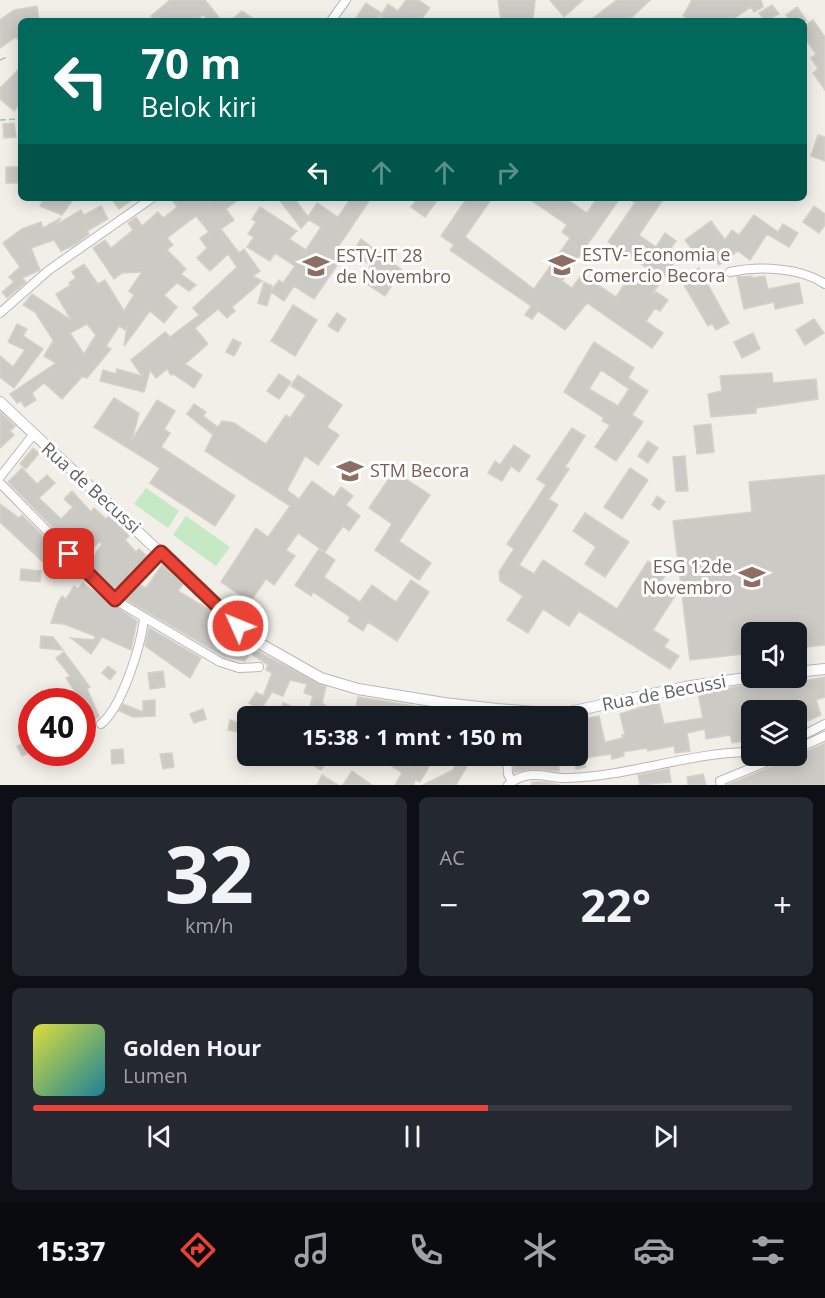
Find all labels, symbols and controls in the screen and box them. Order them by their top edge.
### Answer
text: 70 m [141,34,241,91]
icon: left [42,42,120,120]
text: Belok kiri [141,88,257,125]
icon: left [302,156,335,189]
icon: ahead [365,156,398,189]
icon: ahead [428,156,461,189]
icon: right [491,156,524,189]
place label: ESTV- Economia e Comercio Becora [582,242,730,287]
place label: ESTV-IT 28 de Novembro [336,243,451,288]
school or university icon: ESTV- Economia e Comercio Becora [547,250,577,280]
school or university icon: ESTV-IT 28 de Novembro [301,251,331,281]
street label: Rua de Becussi [37,436,146,538]
school or university icon: STM Becora [335,456,365,486]
place label: STM Becora [370,458,469,482]
pin [43,528,94,579]
icon: arrive [52,537,85,570]
place label: ESG 12de Novembro [643,554,732,599]
school or university icon: ESG 12de Novembro [737,562,767,592]
position arrow [206,594,270,658]
map controls [741,622,807,766]
button: sound [741,622,807,688]
street label: Rua de Becussi [600,668,728,716]
speed limit sign: 40 [18,688,96,766]
button: layers [741,700,807,766]
text: 15:38 · 1 mnt · 150 m [302,721,523,751]
text: 32 [165,820,254,926]
text: AC [440,844,465,871]
text: 22° [580,874,651,935]
text: − [440,882,458,927]
text: + [773,882,792,927]
text: km/h [185,912,234,939]
text: Golden Hour [123,1032,261,1062]
text: Lumen [123,1062,188,1089]
icon: previous [143,1120,176,1153]
icon: pause [396,1120,429,1153]
icon: next [649,1120,682,1153]
icon: directions [177,1229,219,1271]
icon: music [291,1229,333,1271]
icon: phone [405,1229,447,1271]
icon: climate [519,1229,561,1271]
icon: car [633,1229,675,1271]
icon: filters [747,1229,789,1271]
text: 15:37 [36,1232,105,1269]

